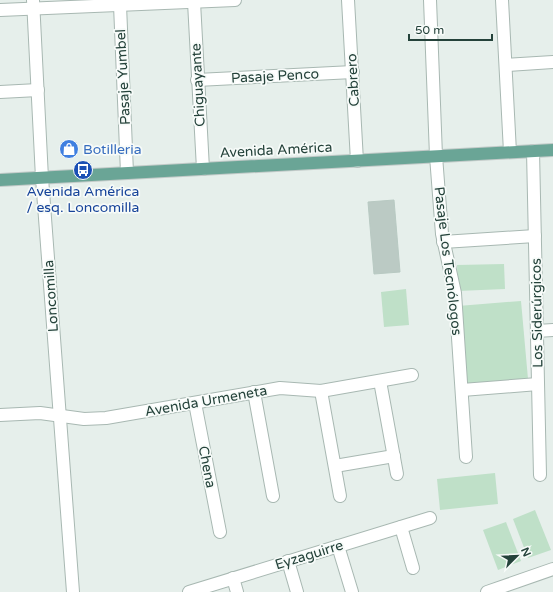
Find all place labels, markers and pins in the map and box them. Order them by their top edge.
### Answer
shop icon: Botilleria [58,138,80,160]
place label: Botilleria [83,141,142,158]
bus stop icon: Avenida América / esq. Loncomilla [72,159,94,181]
place label: Avenida América / esq. Loncomilla [27,183,139,216]

